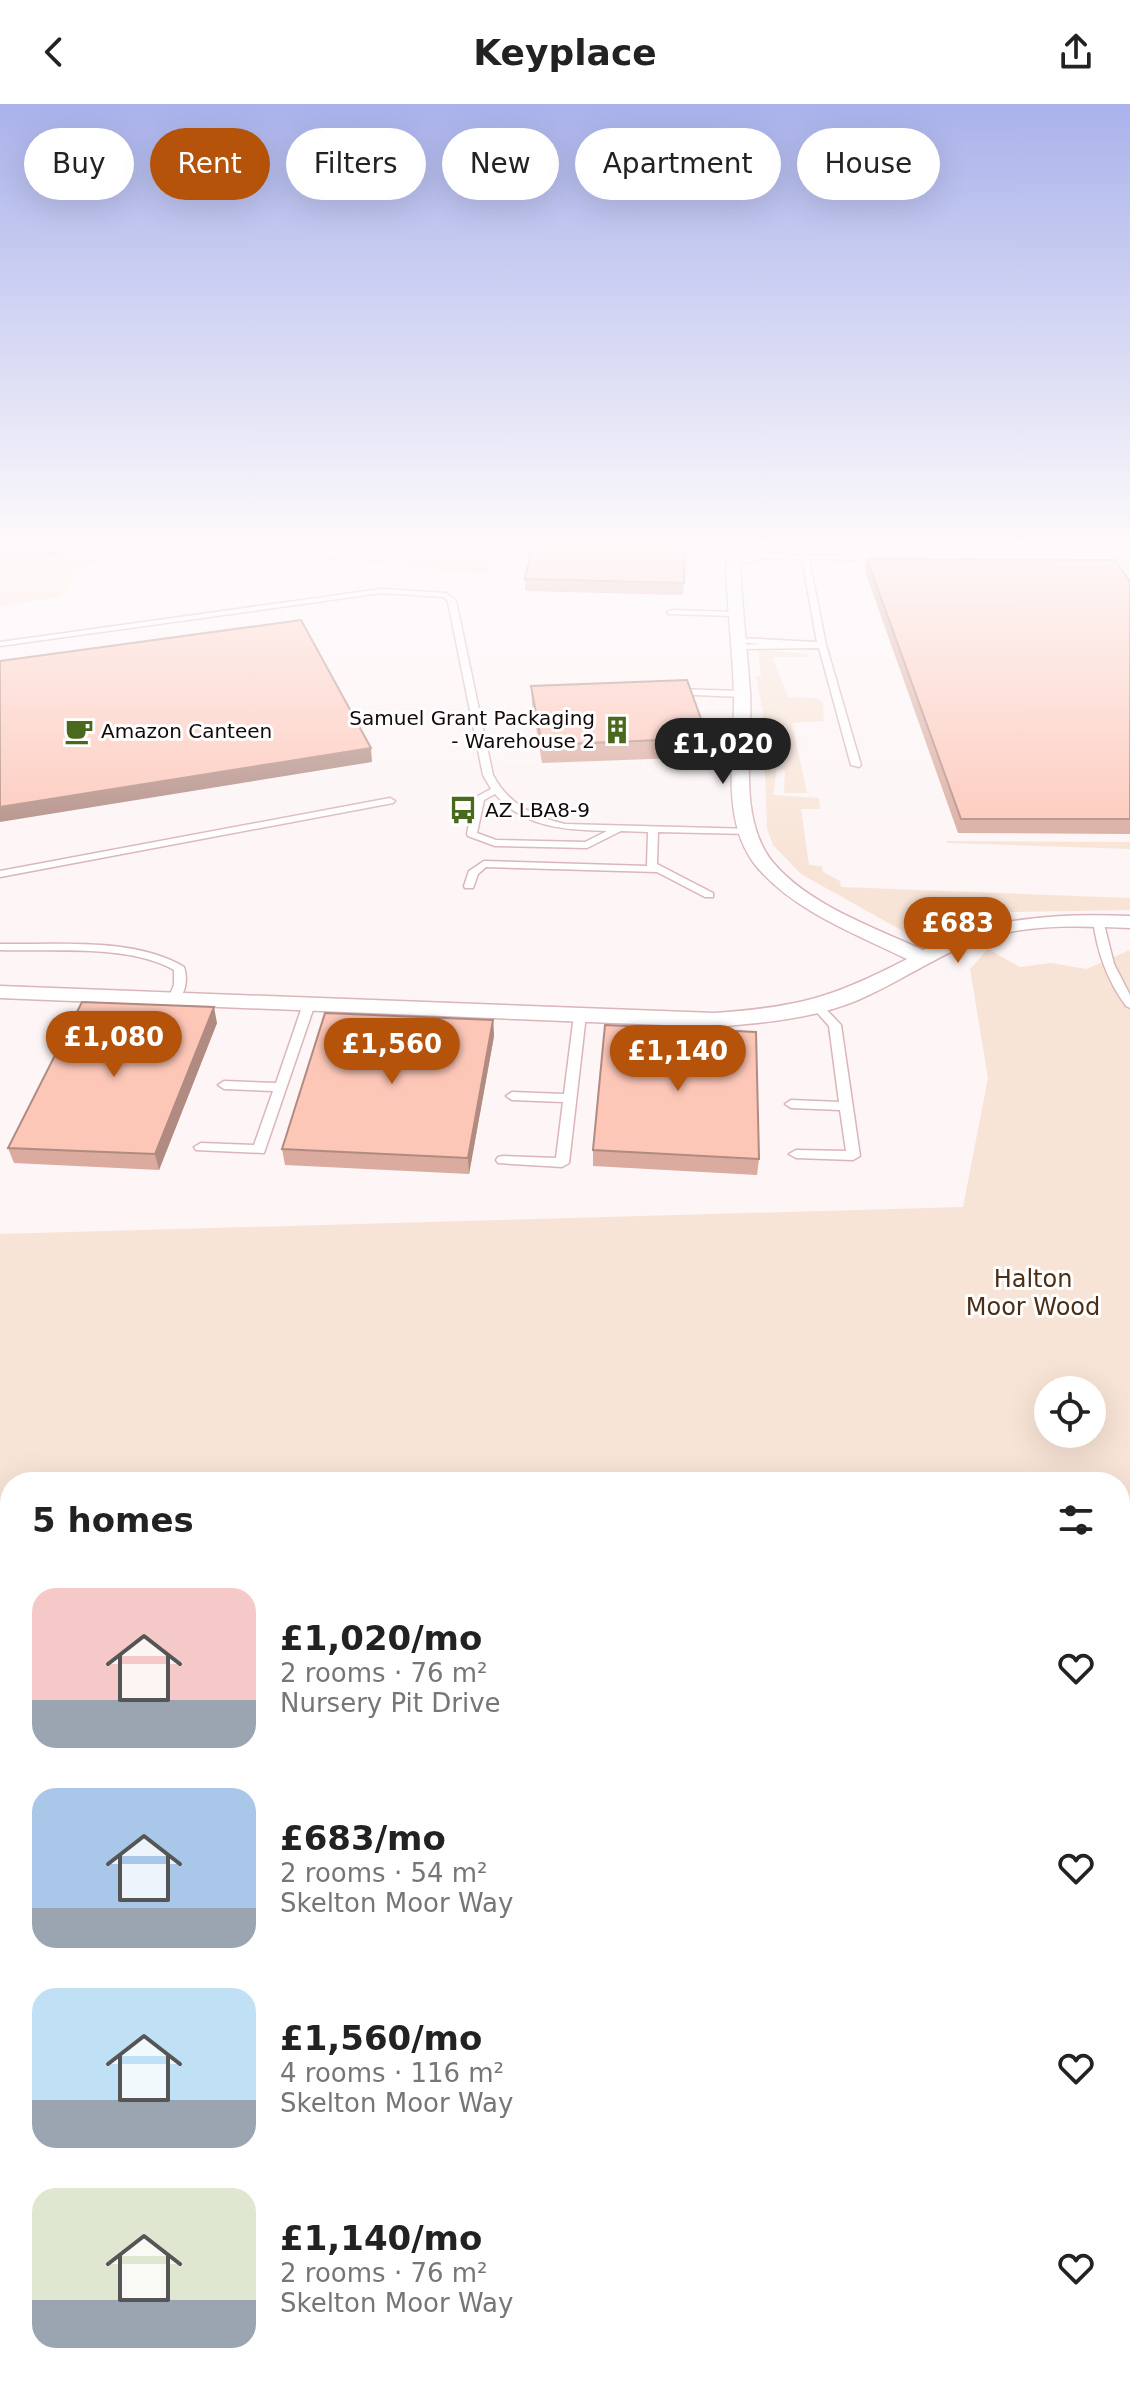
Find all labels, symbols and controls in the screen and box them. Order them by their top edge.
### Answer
icon: back [32,30,76,74]
icon: share [1054,30,1098,74]
text: Keyplace [473,32,657,73]
chip: Buy [24,128,134,200]
chip: Rent [150,128,270,200]
chip: Filters [286,128,426,200]
chip: New [442,128,559,200]
chip: Apartment [575,128,781,200]
chip: House [797,128,940,200]
place label: Samuel Grant Packaging - Warehouse 2 [349,706,595,753]
building icon: Samuel Grant Packaging - Warehouse 2 [602,715,632,745]
cafe icon: Amazon Canteen [64,716,94,746]
pin: £1,020 [658,718,788,786]
place label: Amazon Canteen [101,719,272,743]
text: £1,020 [673,729,773,759]
bus stop icon: AZ LBA8-9 [448,795,478,825]
place label: AZ LBA8-9 [485,798,590,822]
pin: £683 [911,897,1005,965]
text: £683 [922,908,994,938]
pin: £1,080 [49,1011,179,1079]
pin: £1,560 [327,1018,457,1086]
text: £1,080 [64,1022,164,1052]
pin: £1,140 [613,1025,743,1093]
text: £1,560 [342,1029,442,1059]
text: £1,140 [628,1036,728,1066]
park label: Halton Moor Wood [966,1265,1100,1321]
map controls [1034,1376,1106,1448]
button: locate [1034,1376,1106,1448]
icon: filters [1054,1498,1098,1542]
text: 5 homes [32,1500,194,1540]
text: £1,020/mo [280,1618,482,1658]
icon: home [96,1620,192,1716]
icon: heart [1054,1646,1098,1690]
text: 2 rooms · 76 m² [280,1658,488,1688]
text: Nursery Pit Drive [280,1688,501,1718]
text: £683/mo [280,1818,446,1858]
icon: home [96,1820,192,1916]
icon: heart [1054,1846,1098,1890]
text: 2 rooms · 54 m² [280,1858,488,1888]
text: Skelton Moor Way [280,1888,513,1918]
text: £1,560/mo [280,2018,482,2058]
icon: home [96,2020,192,2116]
icon: heart [1054,2046,1098,2090]
text: 4 rooms · 116 m² [280,2058,504,2088]
text: Skelton Moor Way [280,2088,513,2118]
text: £1,140/mo [280,2218,482,2258]
icon: home [96,2220,192,2316]
icon: heart [1054,2246,1098,2290]
text: 2 rooms · 76 m² [280,2258,488,2288]
text: Skelton Moor Way [280,2288,513,2318]

